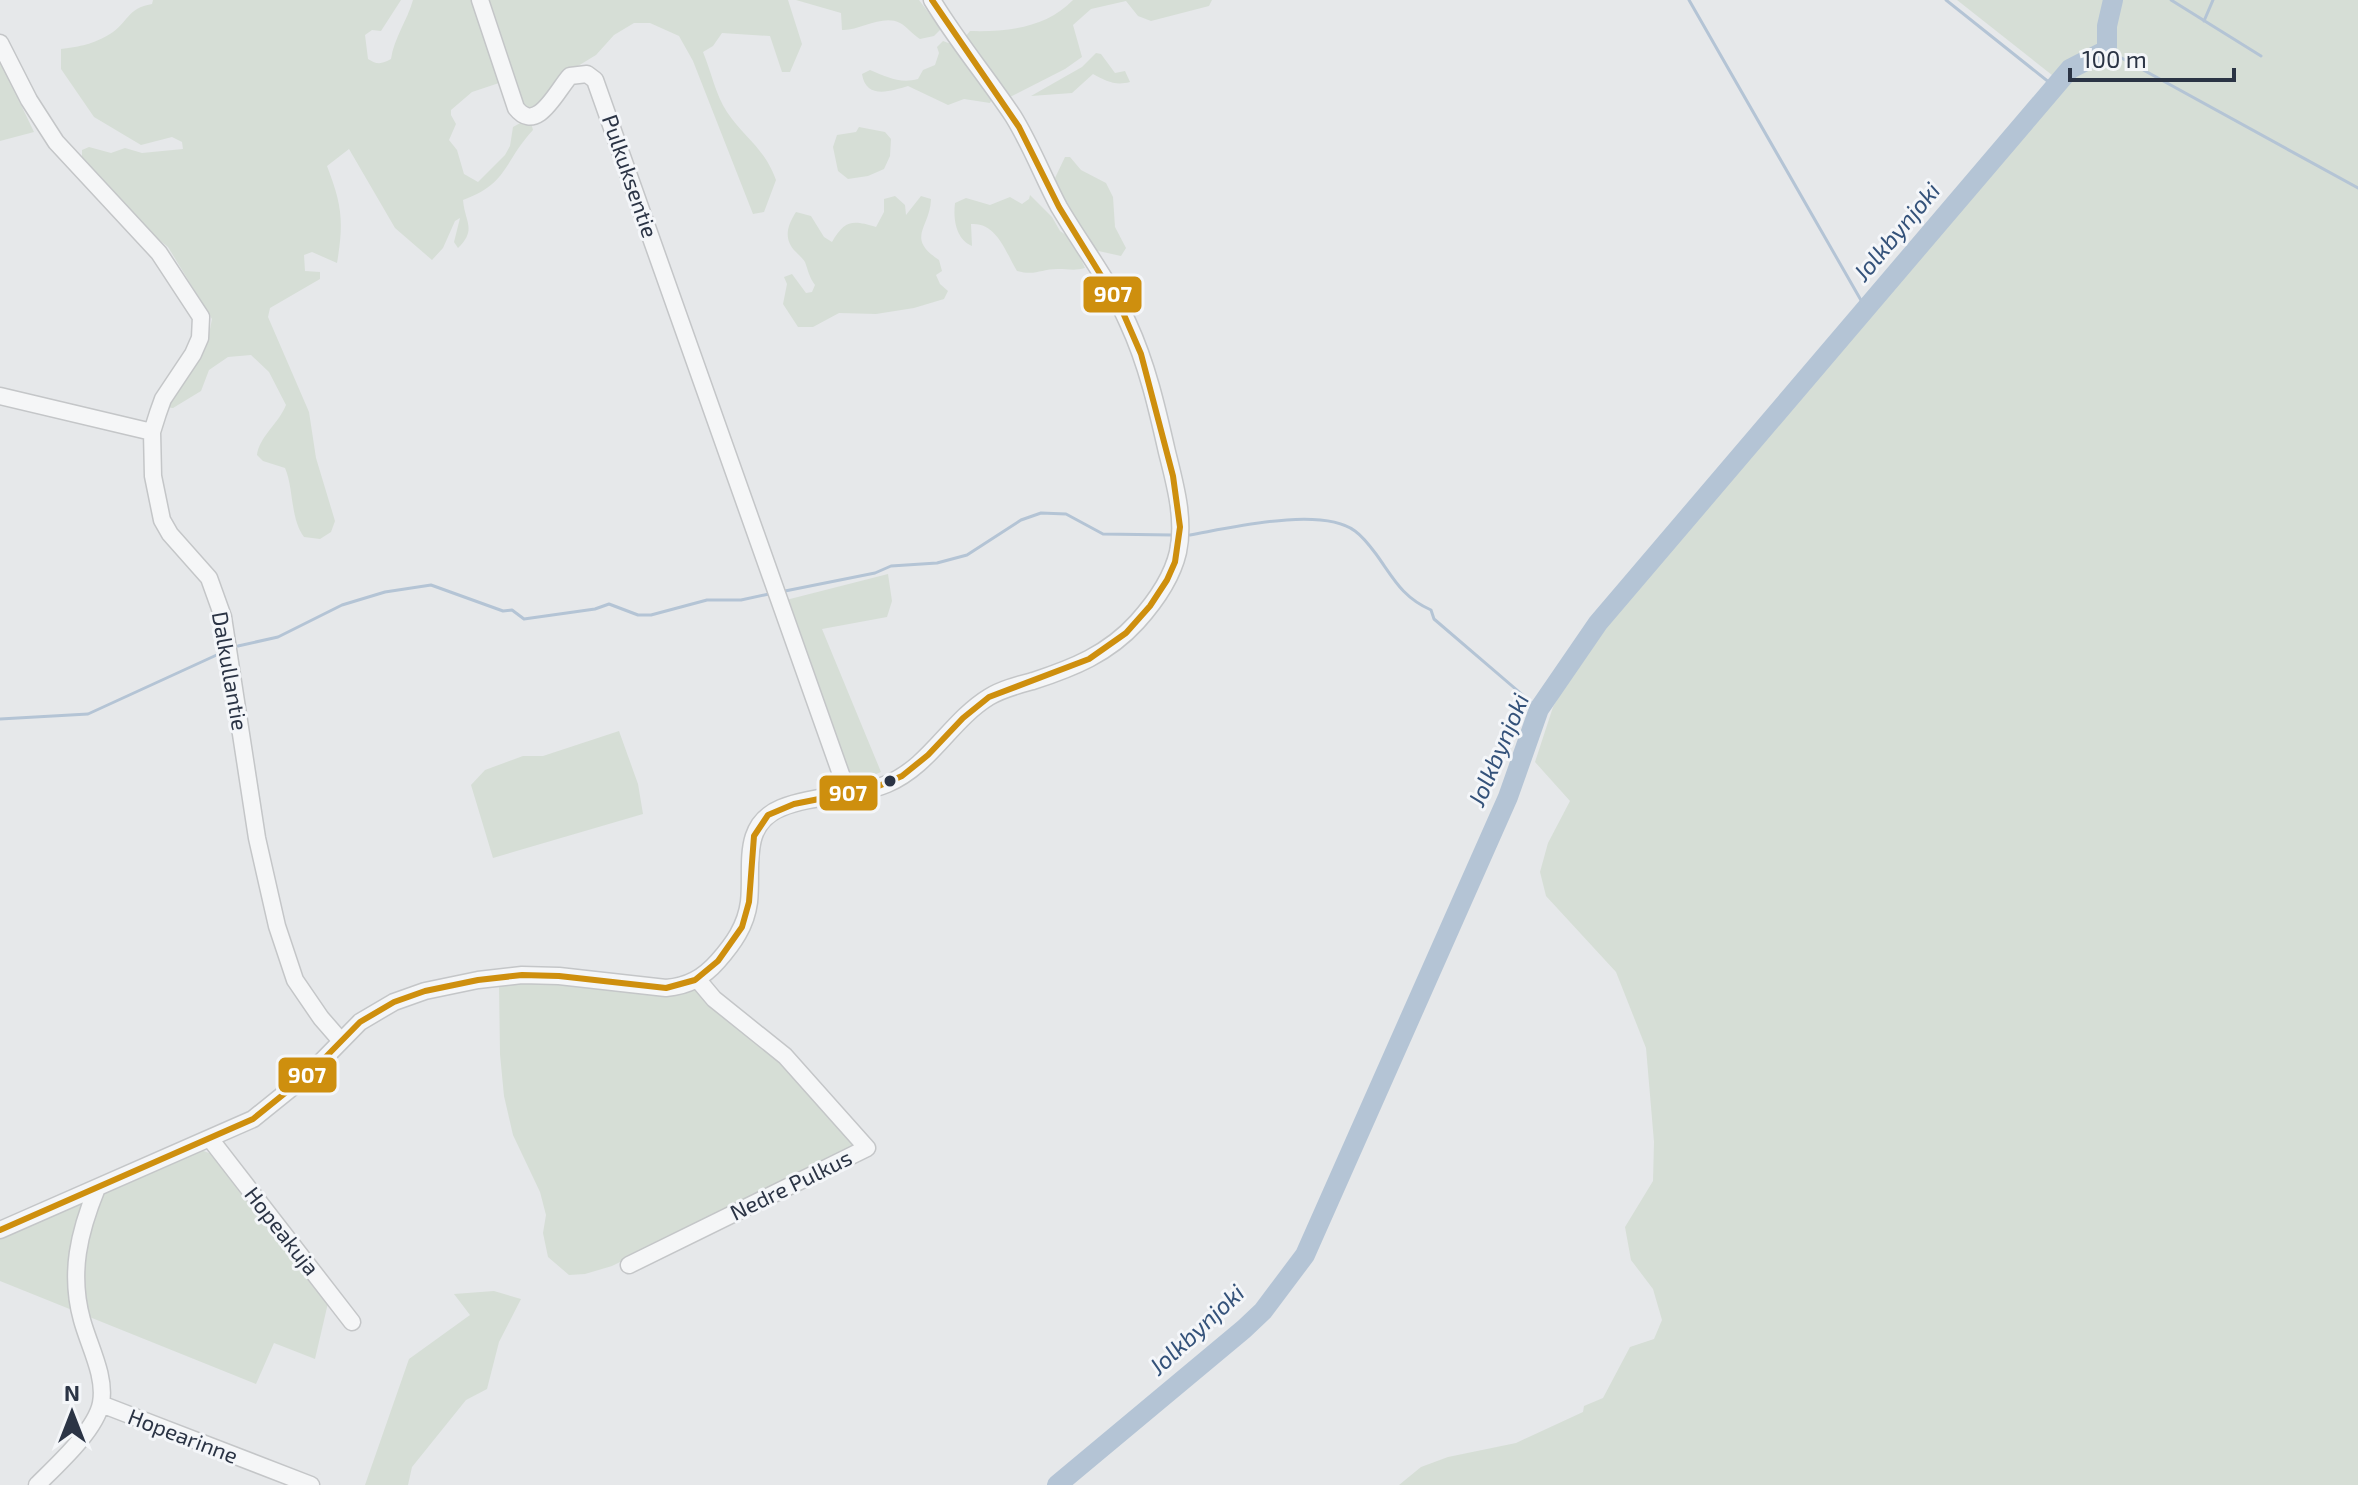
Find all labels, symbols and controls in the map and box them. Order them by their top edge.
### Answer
scale bar [2070,32,2234,82]
text: 100 m [2082,44,2147,73]
street label: Pulkuksentie [598,111,664,241]
water label: Jolkbynjoki [1846,176,1945,287]
line badge: 907 [1082,275,1143,314]
text: 907 [1094,280,1133,306]
street label: Dalkullantie [208,609,254,732]
water label: Jolkbynjoki [1461,689,1534,811]
unlabelled marker [882,773,898,789]
line badge: 907 [818,774,879,812]
text: 907 [829,779,868,805]
line badge: 907 [277,1056,338,1094]
text: 907 [288,1061,327,1087]
street label: Nedre Pulkus [725,1143,856,1225]
street label: Hopeakuja [239,1181,325,1280]
water label: Jolkbynjoki [1142,1277,1250,1381]
north arrow [32,1373,112,1453]
text: N [64,1379,80,1405]
street label: Hopearinne [125,1402,242,1468]

